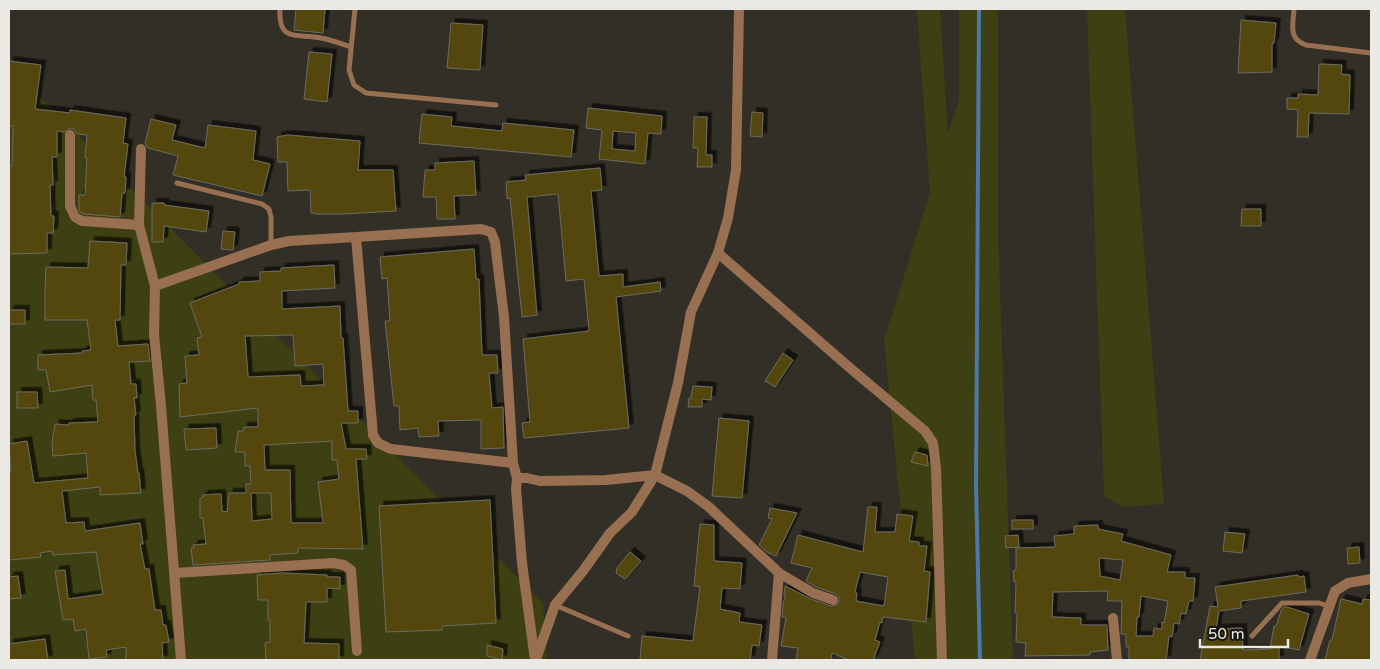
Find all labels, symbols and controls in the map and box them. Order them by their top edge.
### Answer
scale bar [1200,616,1288,648]
text: 50 m [1208,625,1245,643]

